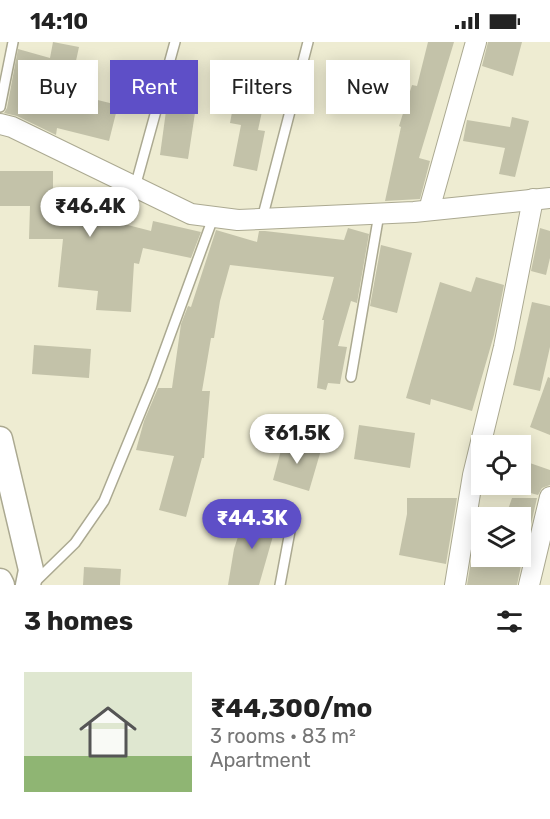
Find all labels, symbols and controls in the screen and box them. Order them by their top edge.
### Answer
text: 14:10 [30,8,88,35]
chip: Buy [18,60,98,114]
chip: Rent [110,60,198,114]
chip: Filters [210,60,314,114]
chip: New [326,60,410,114]
pin: ₹46.4K [41,187,139,238]
text: ₹46.4K [54,194,126,218]
pin: ₹61.5K [248,414,346,465]
text: ₹61.5K [264,421,330,445]
map controls [471,435,531,567]
button: locate [471,435,531,495]
pin: ₹44.3K [203,499,301,550]
text: ₹44.3K [216,506,288,530]
button: layers [471,507,531,567]
icon: filters [493,605,526,638]
text: 3 homes [24,606,133,637]
text: ₹44,300/mo [210,693,372,724]
icon: home [72,696,144,768]
text: 3 rooms · 83 m² [210,724,356,748]
text: Apartment [210,748,311,772]

